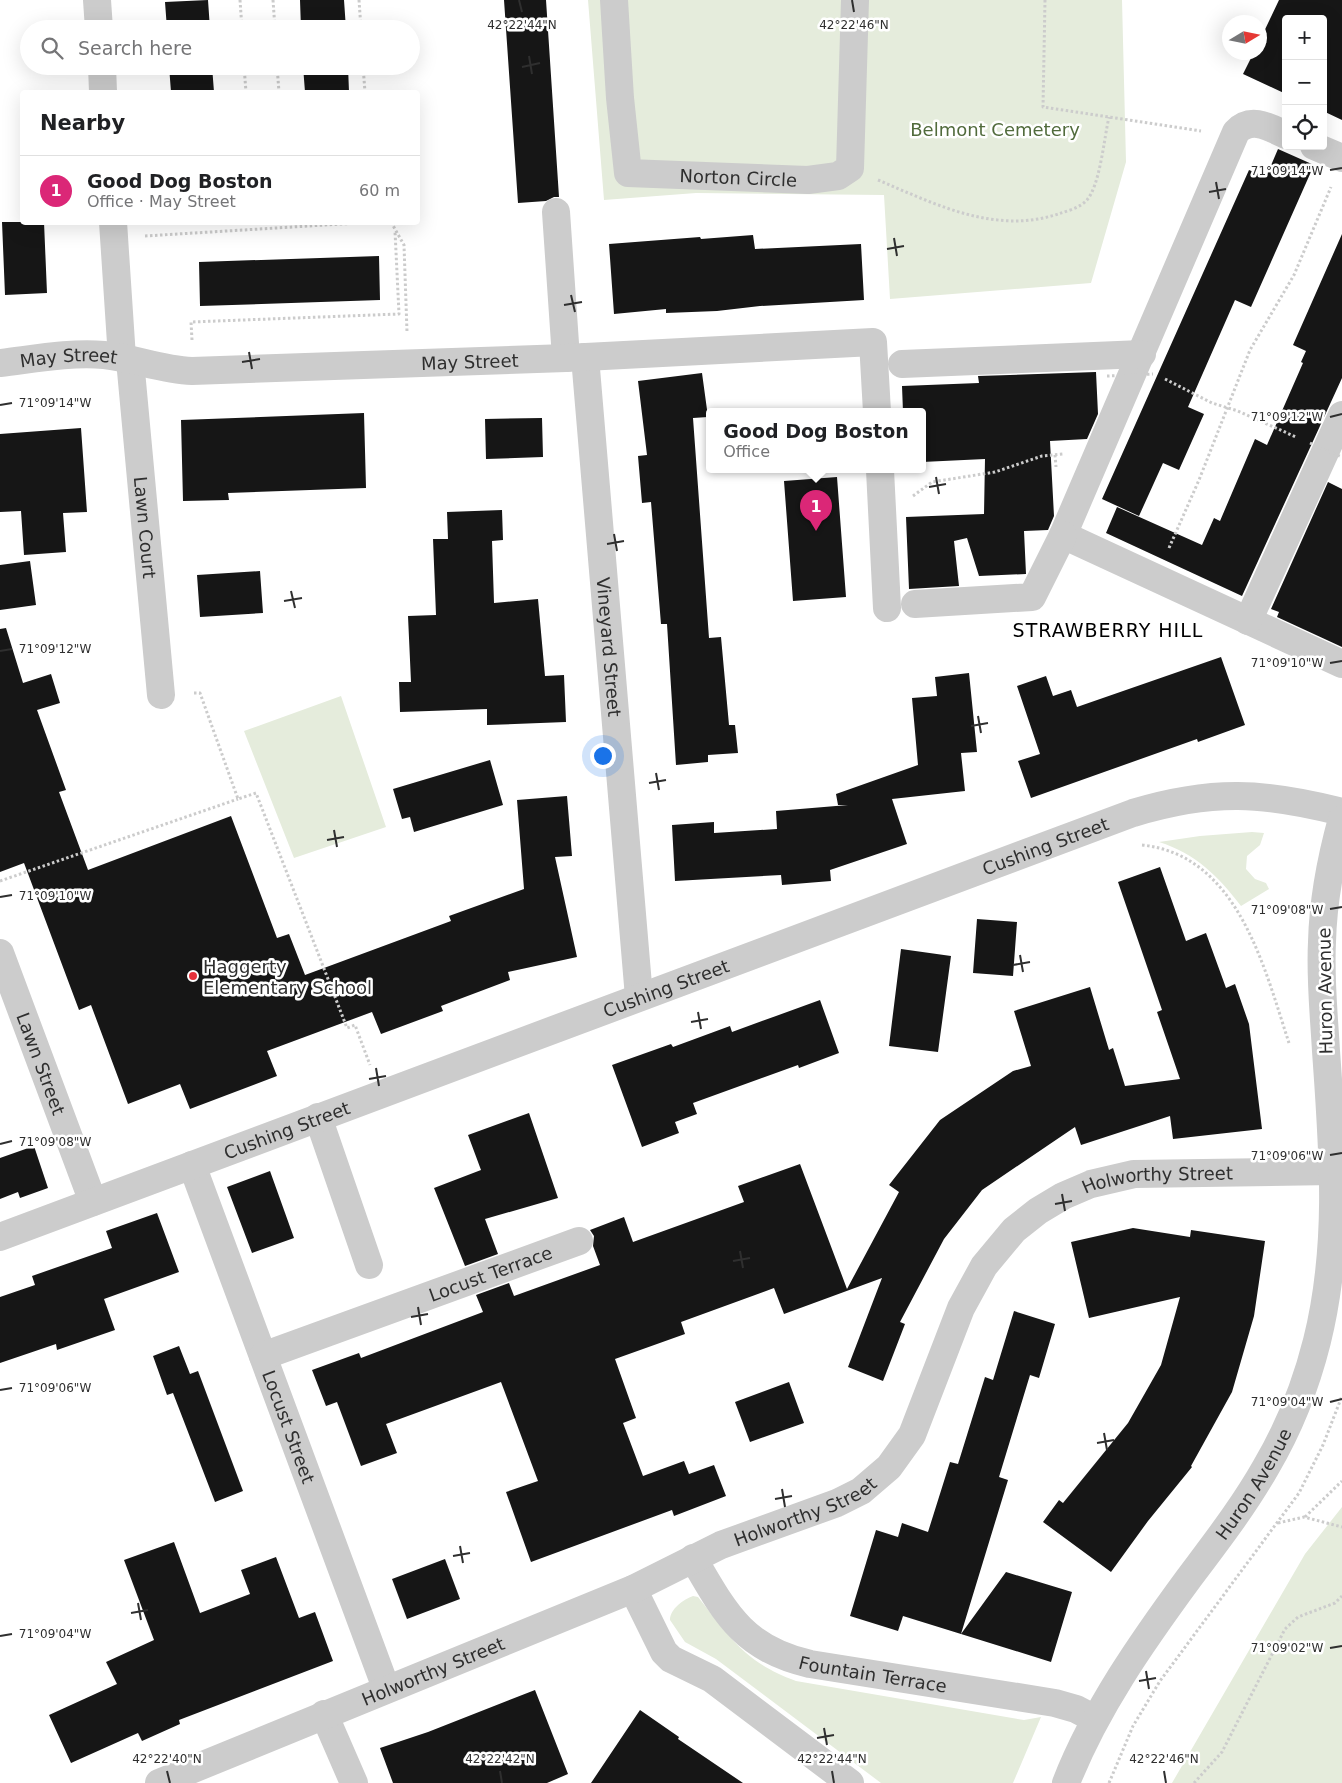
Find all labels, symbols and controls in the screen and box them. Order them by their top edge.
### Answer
north arrow [1222,15,1267,60]
map controls [1282,15,1327,150]
button: + [1282,15,1327,60]
text: 42°22'44"N [487,18,557,32]
text: 42°22'46"N [819,18,889,32]
search box [20,20,420,75]
icon: search [38,34,66,62]
text: Search here [78,37,192,59]
button: − [1282,60,1327,105]
button: locate [1282,105,1327,150]
text: Nearby [40,111,125,135]
park label: Belmont Cemetery [910,119,1080,140]
text: 71°09'14"W [1251,164,1323,178]
street label: Norton Circle [679,165,798,190]
text: Good Dog Boston [87,170,272,192]
text: 1 [50,181,62,200]
text: 60 m [359,181,400,200]
text: Office · May Street [87,192,236,211]
street label: May Street [18,344,119,371]
street label: May Street [421,349,519,374]
text: 71°09'14"W [19,396,91,410]
popup [706,408,926,473]
text: 71°09'12"W [1251,410,1323,424]
text: Good Dog Boston [723,420,909,442]
text: Office [723,442,770,461]
street label: Lawn Court [130,475,161,579]
pin: 1 [800,490,832,531]
street label: Vineyard Street [593,576,626,718]
district label: STRAWBERRY HILL [1013,619,1203,641]
text: 71°09'12"W [19,642,91,656]
text: 71°09'10"W [1251,656,1323,670]
your location [590,743,616,769]
street label: Cushing Street [979,813,1111,879]
text: 71°09'10"W [19,889,91,903]
text: 71°09'08"W [1251,903,1323,917]
street label: Huron Avenue [1313,927,1337,1055]
street label: Cushing Street [600,955,732,1021]
place label: Haggerty Elementary School [203,956,372,998]
marker: Haggerty Elementary School [187,970,199,982]
street label: Lawn Street [13,1009,70,1118]
street label: Cushing Street [221,1097,353,1163]
text: 71°09'08"W [19,1135,91,1149]
text: 71°09'06"W [1251,1149,1323,1163]
street label: Holworthy Street [1078,1162,1233,1197]
street label: Locust Terrace [426,1241,555,1305]
street label: Locust Street [258,1367,320,1486]
text: 71°09'06"W [19,1381,91,1395]
text: 71°09'04"W [1251,1395,1323,1409]
street label: Huron Avenue [1211,1425,1295,1544]
street label: Holworthy Street [731,1472,880,1550]
text: 71°09'04"W [19,1627,91,1641]
street label: Holworthy Street [358,1632,507,1709]
text: 71°09'02"W [1251,1641,1323,1655]
street label: Fountain Terrace [797,1651,948,1696]
text: 42°22'40"N [132,1752,202,1766]
text: 42°22'42"N [465,1752,535,1766]
text: 42°22'44"N [797,1752,867,1766]
text: 42°22'46"N [1129,1752,1199,1766]

